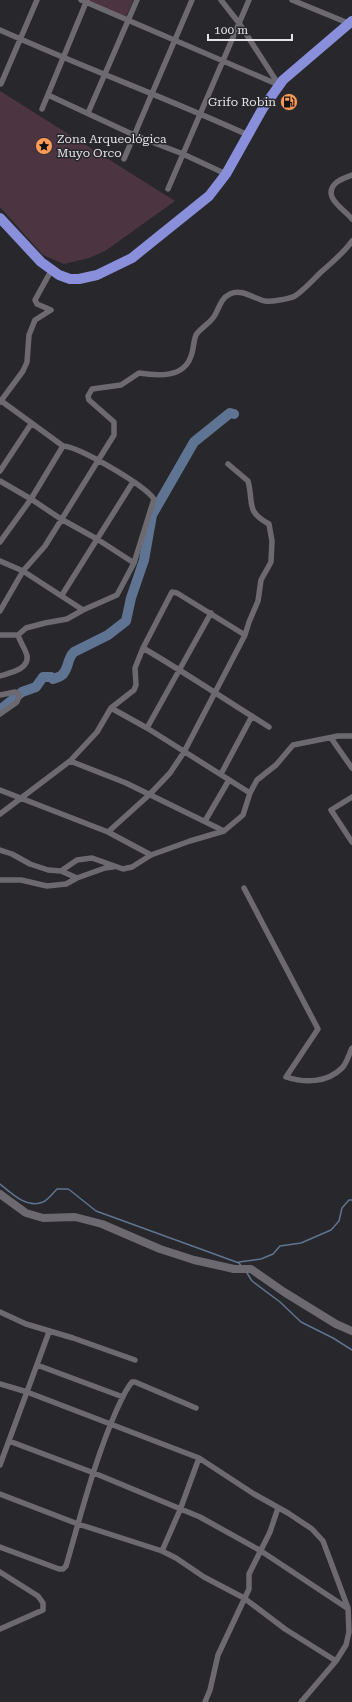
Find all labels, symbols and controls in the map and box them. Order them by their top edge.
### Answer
scale bar [208,16,292,42]
text: 100 m [214,23,248,37]
fuel station icon: Grifo Robin [279,92,299,112]
place label: Grifo Robin [208,95,276,109]
place label: Zona Arqueológica Muyo Orco [57,132,167,160]
place icon: Zona Arqueológica Muyo Orco [34,136,54,156]

